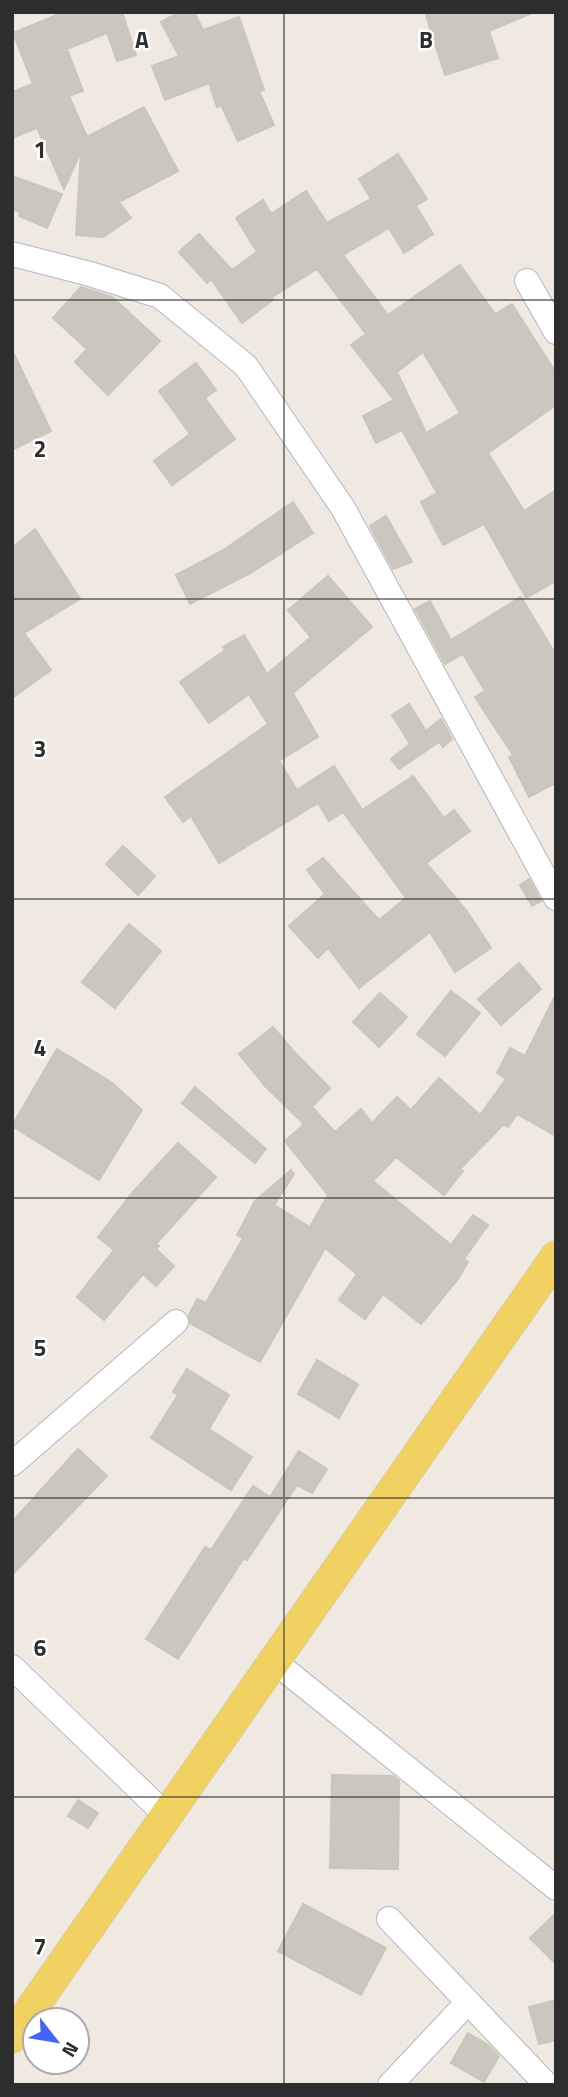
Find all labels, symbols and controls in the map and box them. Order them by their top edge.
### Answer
text: A [135,22,149,57]
text: B [419,22,433,57]
text: 1 [34,132,46,167]
text: 2 [34,431,46,466]
text: 3 [34,731,46,766]
text: 4 [34,1030,46,1065]
text: 5 [34,1330,46,1365]
text: 6 [34,1630,47,1665]
text: 7 [34,1929,46,1964]
north arrow [21,2006,91,2076]
text: N [55,2037,87,2063]

